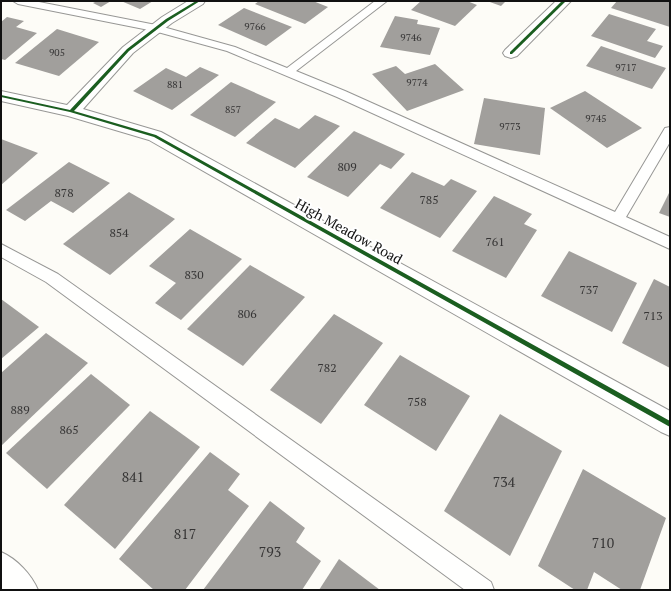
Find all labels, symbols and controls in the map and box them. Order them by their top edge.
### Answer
house number: 9766 [244,20,266,33]
house number: 9746 [400,31,422,44]
house number: 905 [49,46,65,59]
house number: 9717 [615,61,637,74]
house number: 9774 [406,76,428,89]
house number: 881 [167,78,183,91]
house number: 857 [225,103,241,116]
house number: 9745 [585,112,607,125]
house number: 9773 [499,120,521,133]
house number: 809 [337,159,357,174]
house number: 878 [54,185,74,200]
house number: 785 [419,192,439,207]
street label: High Meadow Road [292,194,406,268]
house number: 854 [109,225,129,240]
house number: 761 [485,234,505,249]
house number: 830 [184,267,204,282]
house number: 737 [579,282,599,297]
house number: 806 [237,306,257,321]
house number: 713 [643,308,663,323]
house number: 782 [317,360,337,375]
house number: 758 [407,394,427,409]
house number: 889 [10,402,30,417]
house number: 865 [59,422,79,437]
house number: 841 [122,467,144,486]
house number: 734 [493,472,516,491]
house number: 817 [174,524,196,543]
house number: 710 [592,533,614,552]
house number: 793 [259,542,281,561]

